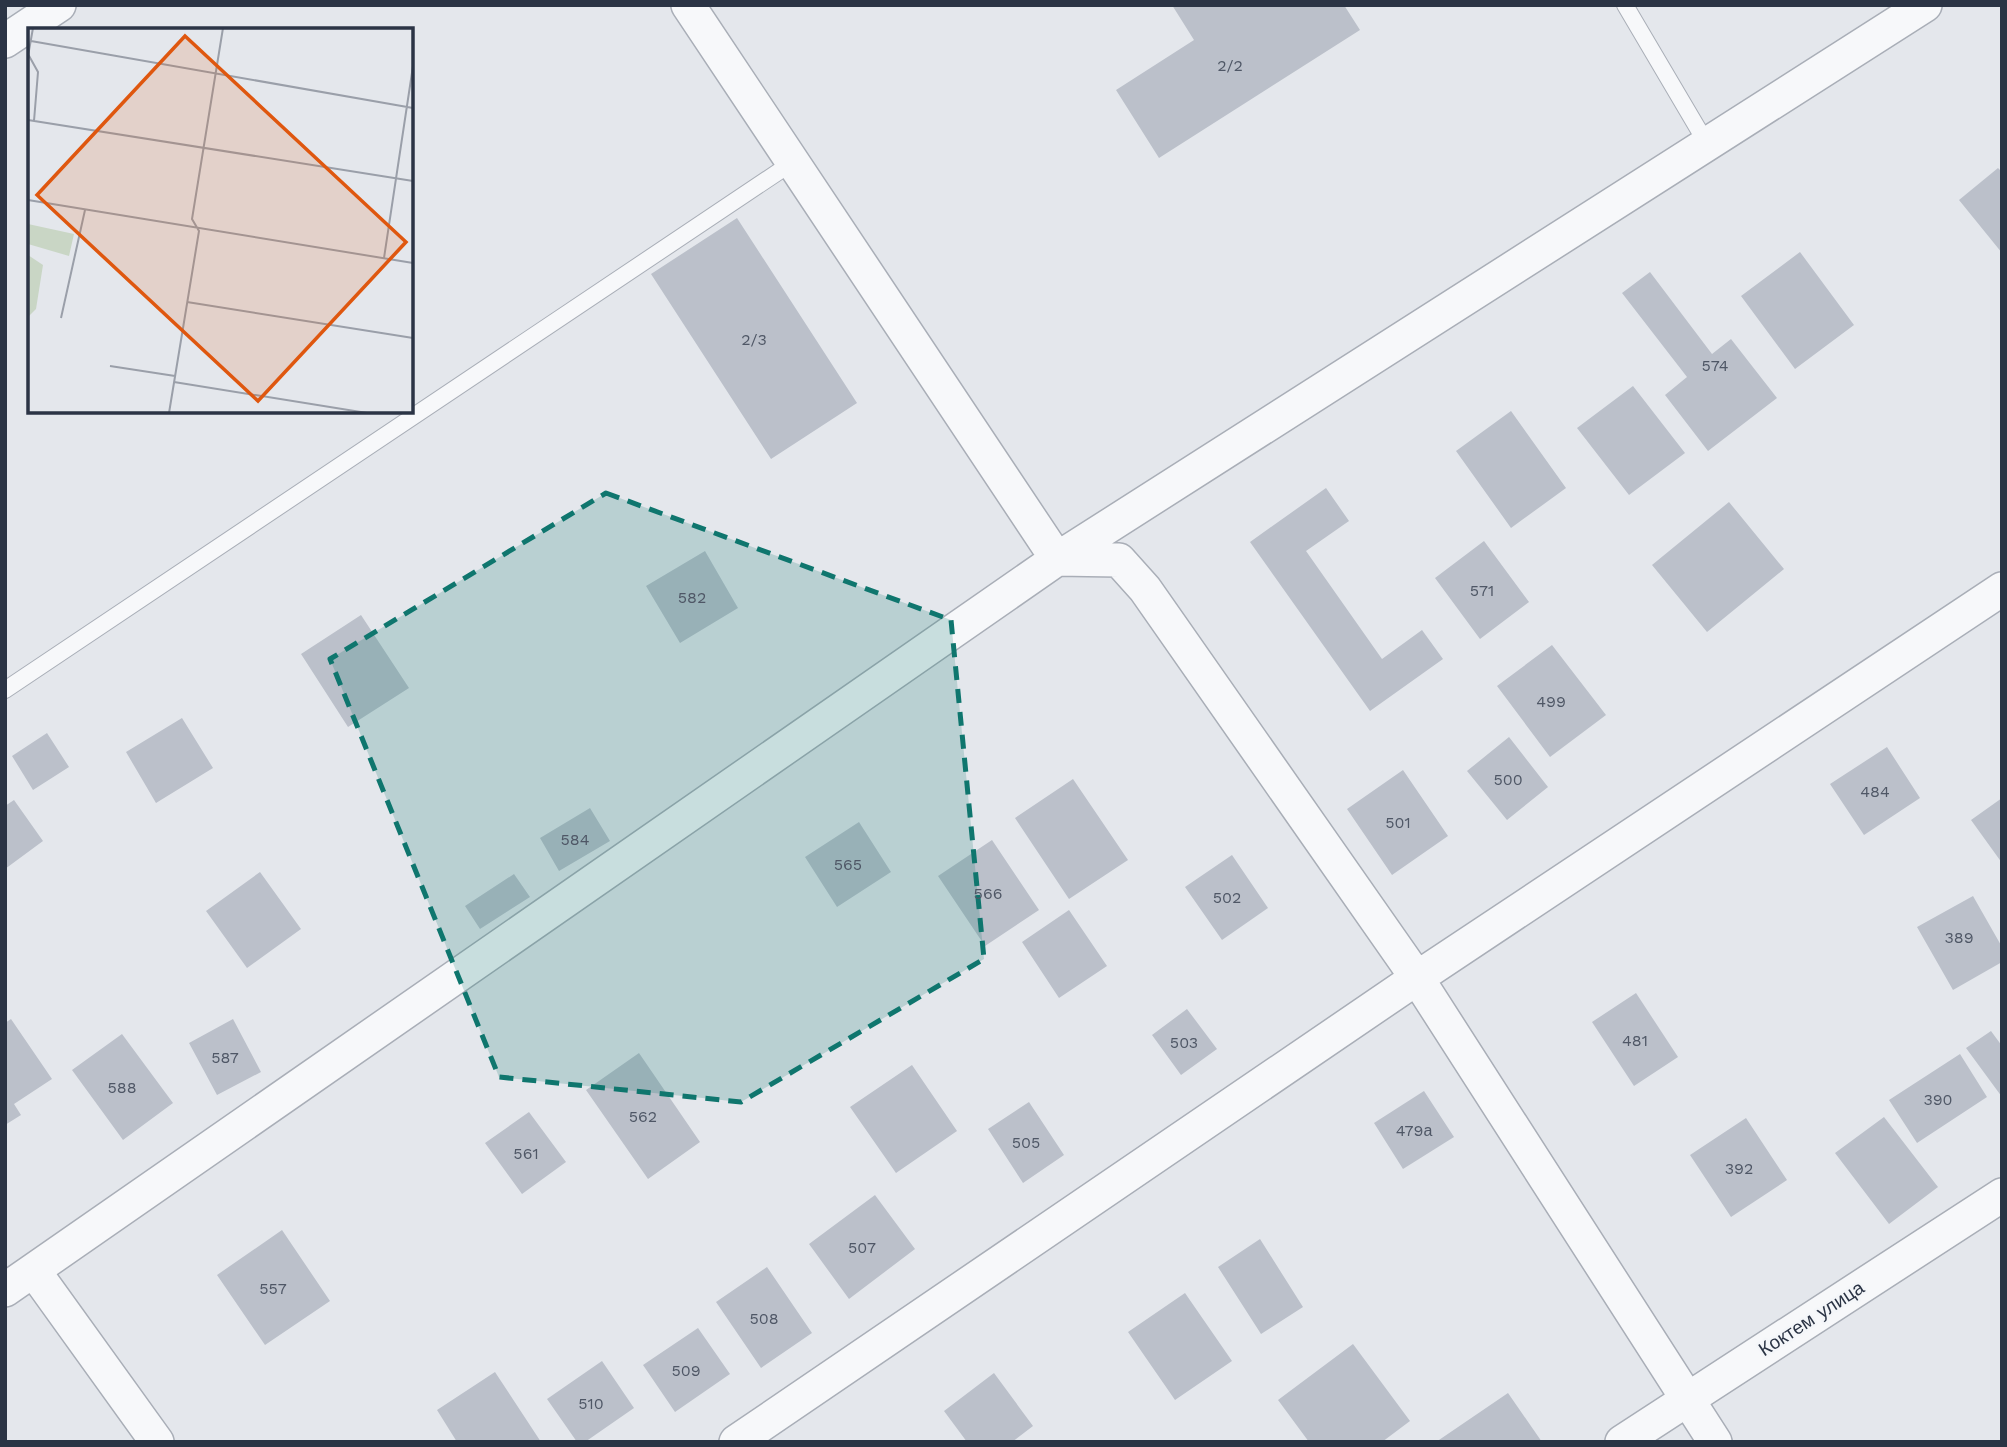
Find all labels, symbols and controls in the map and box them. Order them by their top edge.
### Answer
inset map [28,28,413,413]
house number: 2/2 [1217,56,1243,75]
house number: 2/3 [741,330,767,349]
house number: 574 [1702,356,1729,375]
house number: 571 [1470,581,1494,600]
house number: 582 [678,588,706,607]
house number: 499 [1536,692,1566,711]
house number: 500 [1493,770,1523,789]
house number: 484 [1860,782,1890,801]
house number: 501 [1385,813,1411,832]
house number: 584 [561,830,590,849]
house number: 565 [834,855,862,874]
house number: 566 [974,884,1002,903]
house number: 502 [1213,888,1241,907]
house number: 389 [1944,928,1974,947]
house number: 481 [1622,1031,1648,1050]
house number: 503 [1170,1033,1198,1052]
house number: 587 [211,1048,239,1067]
house number: 588 [107,1078,137,1097]
house number: 390 [1923,1090,1953,1109]
house number: 562 [629,1107,657,1126]
house number: 479а [1396,1121,1432,1140]
house number: 505 [1012,1133,1040,1152]
house number: 561 [513,1144,539,1163]
house number: 392 [1725,1159,1753,1178]
house number: 507 [848,1238,876,1257]
street label: Коктем улица [1754,1276,1869,1361]
house number: 557 [259,1279,287,1298]
house number: 508 [749,1309,779,1328]
house number: 509 [671,1361,701,1380]
house number: 510 [578,1394,604,1413]

